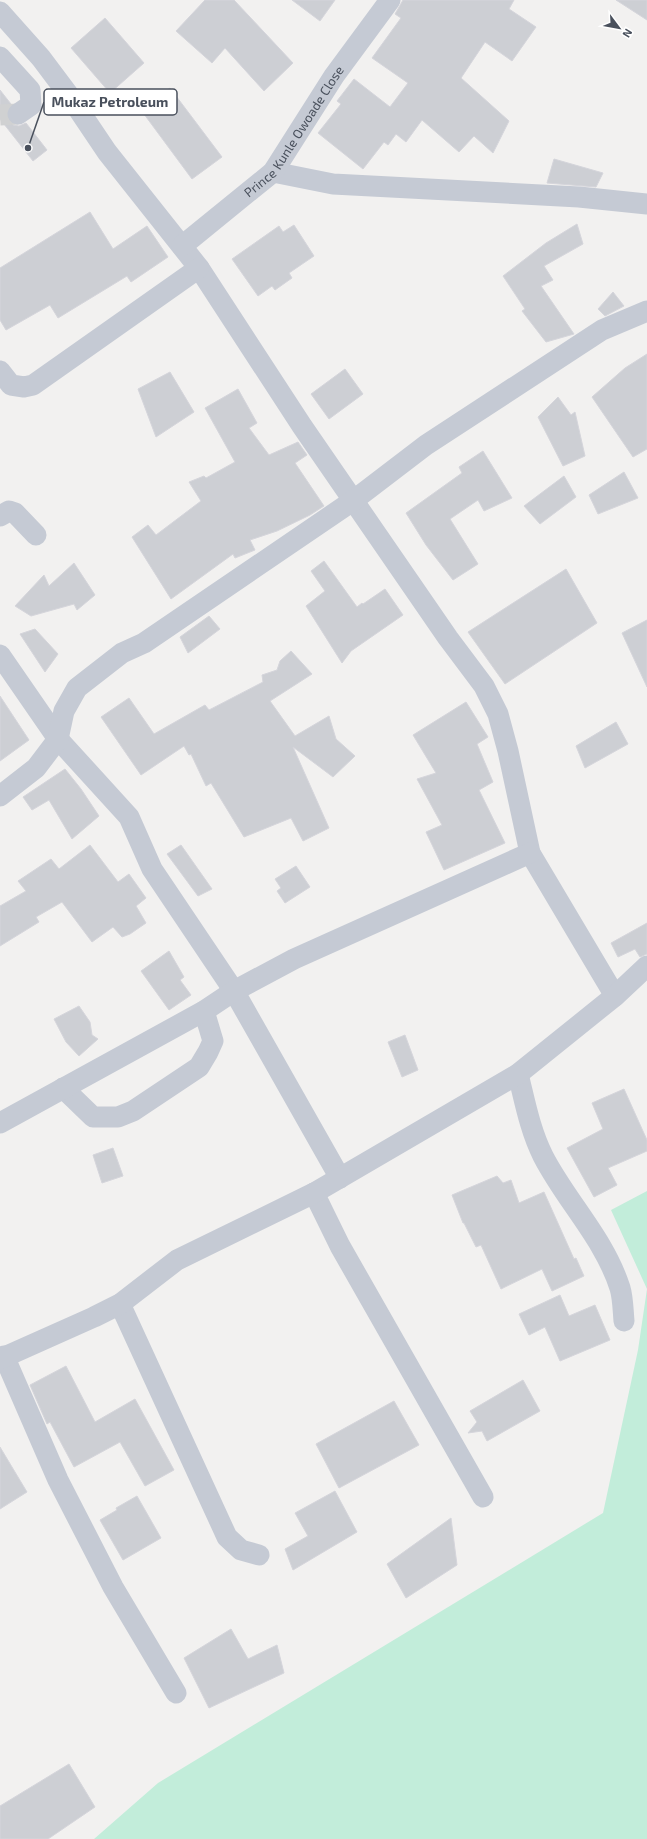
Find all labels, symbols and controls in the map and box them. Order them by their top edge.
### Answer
north arrow [599,8,639,48]
text: N [620,27,636,40]
street label: Prince Kunle Owoade Close [241,63,347,200]
callout: Mukaz Petroleum [44,89,177,115]
text: Mukaz Petroleum [52,93,168,110]

